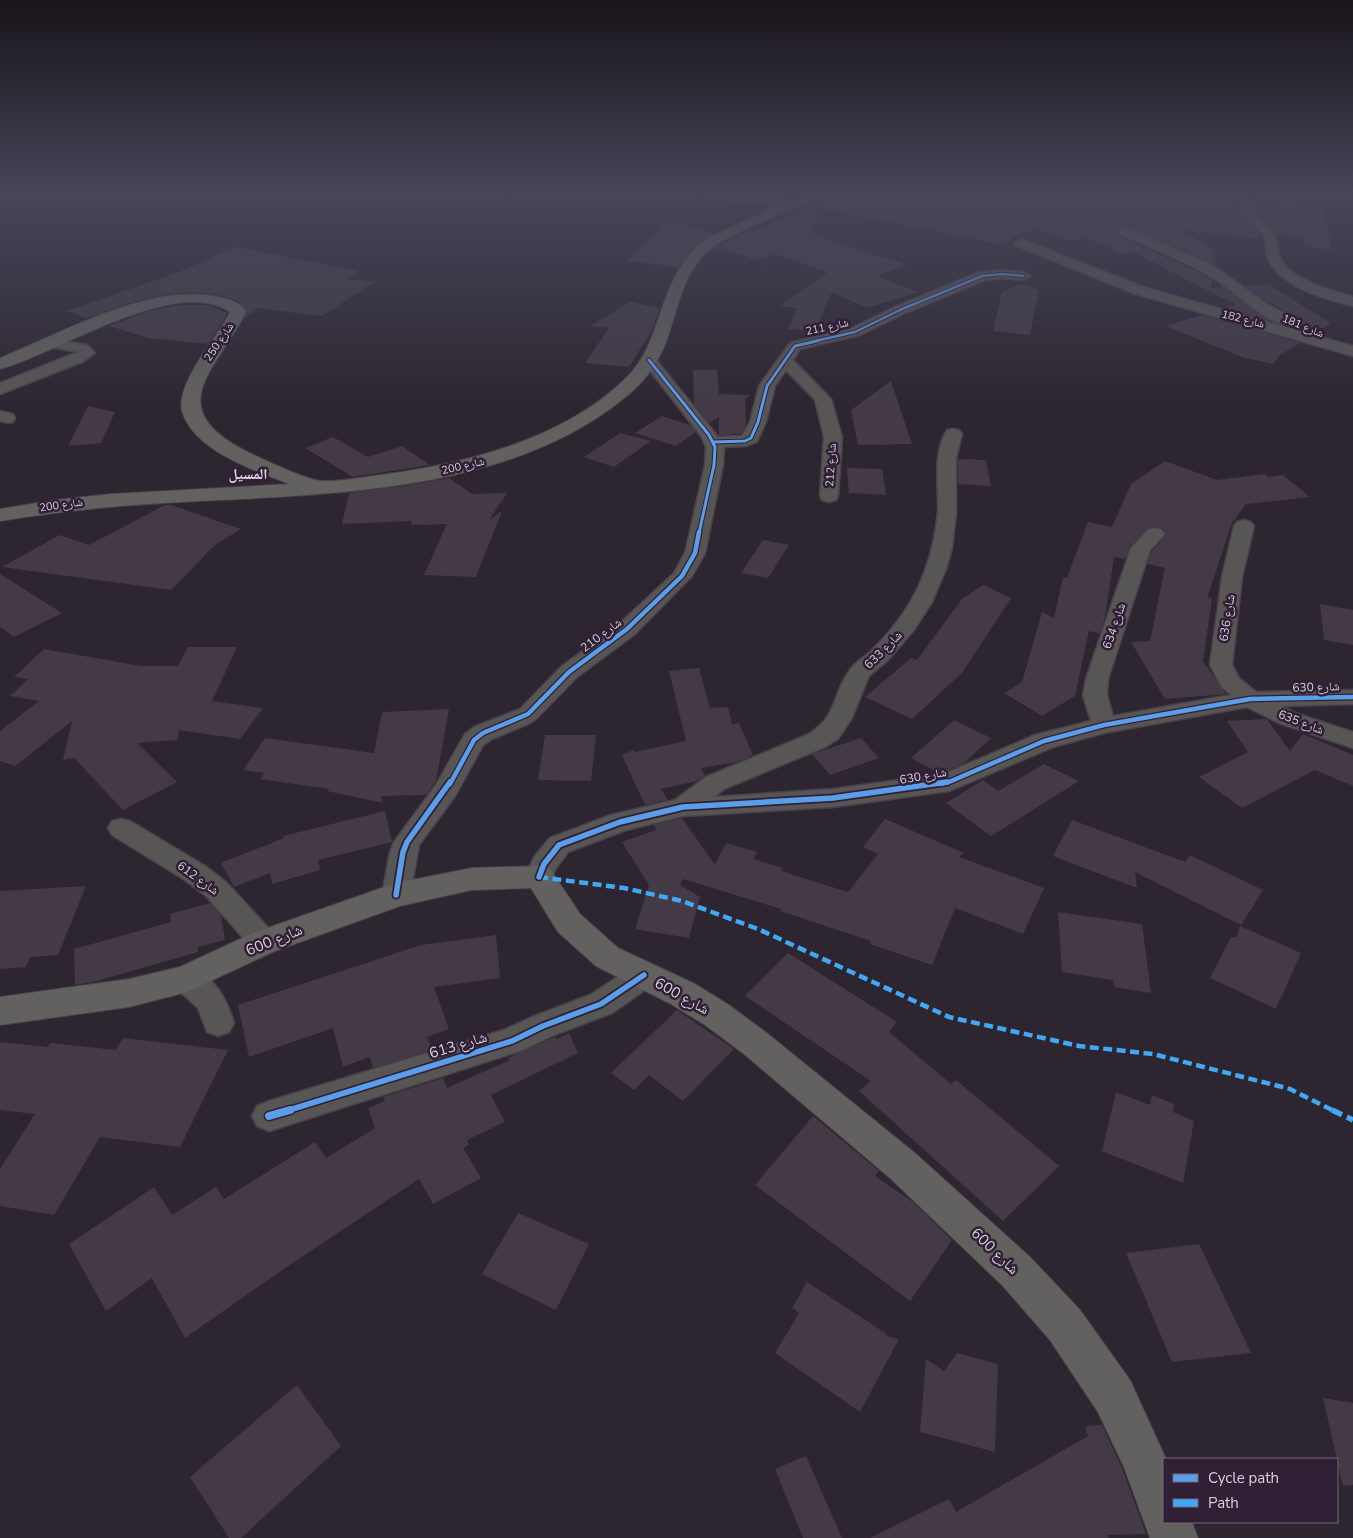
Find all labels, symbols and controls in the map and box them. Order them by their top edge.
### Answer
street label: شارع 182 [1220,306,1266,332]
street label: شارع 181 [1280,311,1326,341]
street label: شارع 211 [804,315,850,339]
street label: شارع 250 [201,320,237,364]
street label: شارع 212 [822,443,840,487]
street label: شارع 200 [440,454,486,478]
district label: المسيل [229,464,267,484]
street label: شارع 200 [38,495,84,515]
street label: شارع 636 [1215,593,1239,643]
street label: شارع 634 [1099,601,1129,651]
street label: شارع 210 [577,614,625,656]
street label: شارع 633 [861,627,906,672]
street label: شارع 630 [1292,678,1340,696]
street label: شارع 635 [1276,706,1326,738]
street label: شارع 630 [898,764,948,788]
street label: شارع 612 [174,858,222,898]
street label: شارع 600 [243,920,305,960]
street label: شارع 600 [651,973,713,1019]
street label: شارع 613 [427,1027,489,1063]
street label: شارع 600 [967,1223,1023,1279]
legend [1163,1458,1338,1523]
text: Cycle path [1208,1468,1279,1488]
text: Path [1208,1493,1239,1513]

